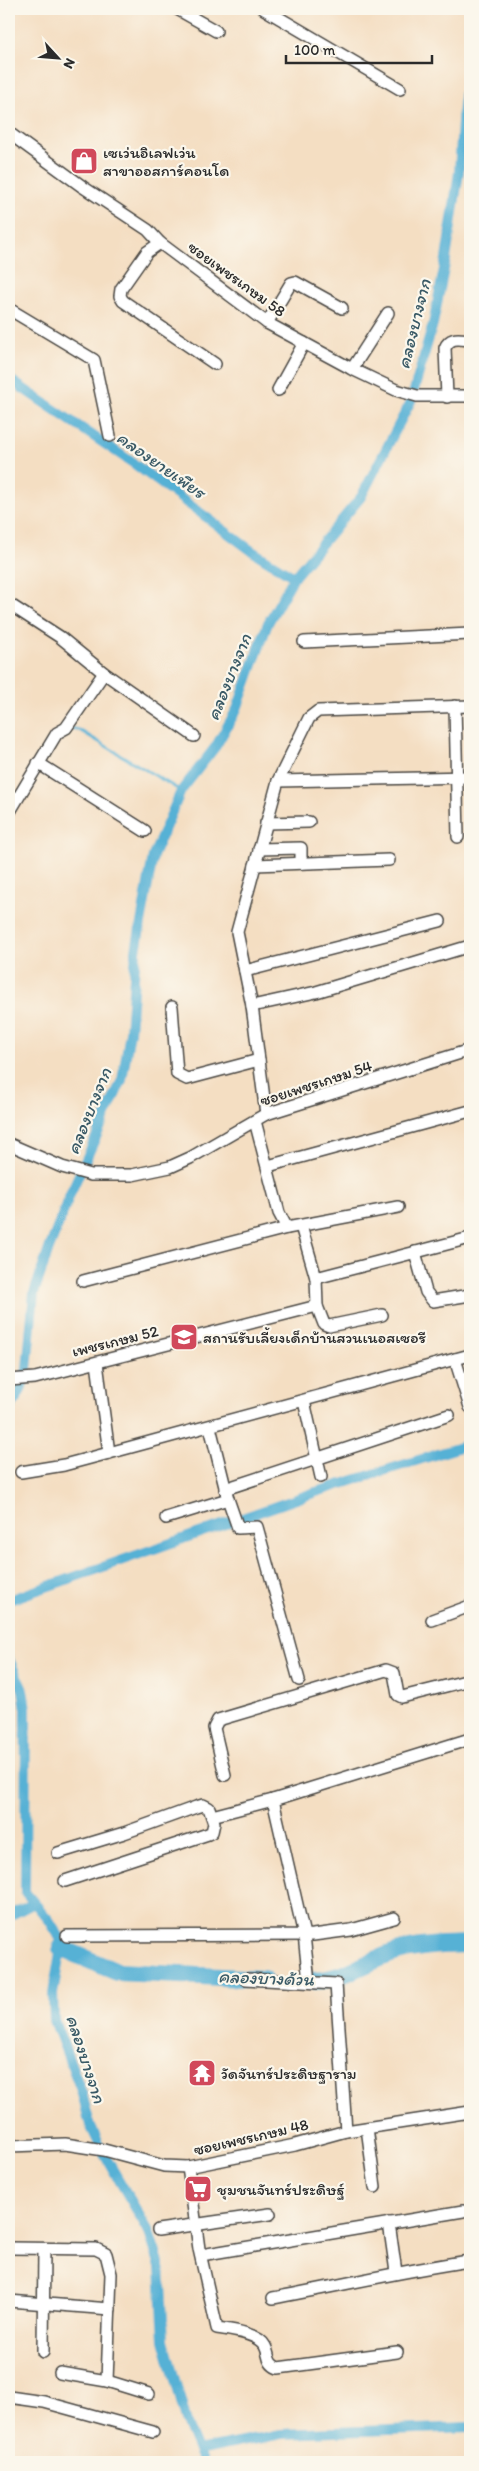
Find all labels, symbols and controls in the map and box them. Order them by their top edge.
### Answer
north arrow [32,32,82,82]
scale bar [286,32,433,64]
text: 100 m [294,41,336,59]
text: N [60,56,79,71]
place label: เซเว่นอิเลฟเว่น สาขาออสการ์คอนโด [103,143,229,180]
shop icon: เซเว่นอิเลฟเว่น สาขาออสการ์คอนโด [69,146,99,176]
street label: ซอยเพชรเกษม 58 [184,237,290,321]
water label: คลองบางจาก [392,276,436,371]
water label: คลองยายเพียร [112,426,211,505]
water label: คลองบางจาก [202,630,257,724]
street label: ซอยเพชรเกษม 54 [258,1056,375,1110]
water label: คลองบางจาก [62,1064,117,1158]
street label: เพชรเกษม 52 [70,1321,161,1361]
school or university icon: สถานรับเลี้ยงเด็กบ้านสวนเนอสเซอรี [169,1322,199,1352]
place label: สถานรับเลี้ยงเด็กบ้านสวนเนอสเซอรี [203,1327,426,1347]
water label: คลองบางด้วน [218,1965,315,1991]
water label: คลองบางจาก [61,2012,111,2107]
temple icon: วัดจันทร์ประดิษฐาราม [187,2058,217,2088]
place label: วัดจันทร์ประดิษฐาราม [221,2064,357,2084]
street label: ซอยเพชรเกษม 48 [192,2115,310,2159]
supermarket icon: ชุมชนจันทร์ประดิษฐ์ [183,2174,213,2204]
place label: ชุมชนจันทร์ประดิษฐ์ [217,2180,345,2200]

